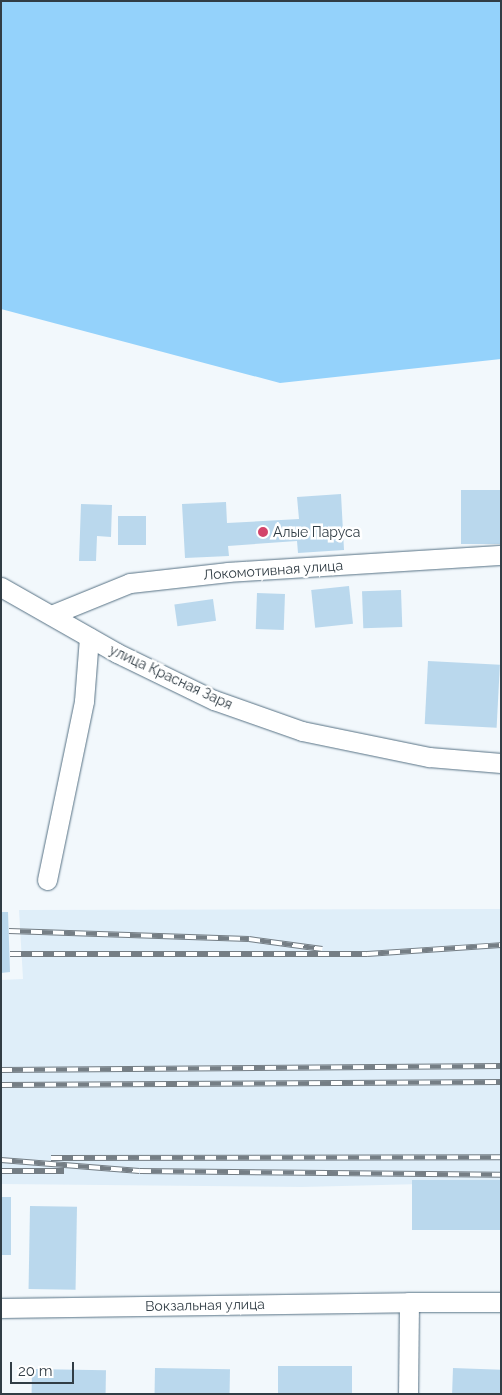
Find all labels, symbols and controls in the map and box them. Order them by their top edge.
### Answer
place label: Алые Паруса [273,524,360,540]
marker: Алые Паруса [257,526,269,538]
street label: Локомотивная улица [202,557,344,583]
street label: улица Красная Заря [107,641,235,713]
street label: Вокзальная улица [145,1296,265,1314]
scale bar [12,1352,76,1384]
text: 20 m [18,1362,53,1380]

